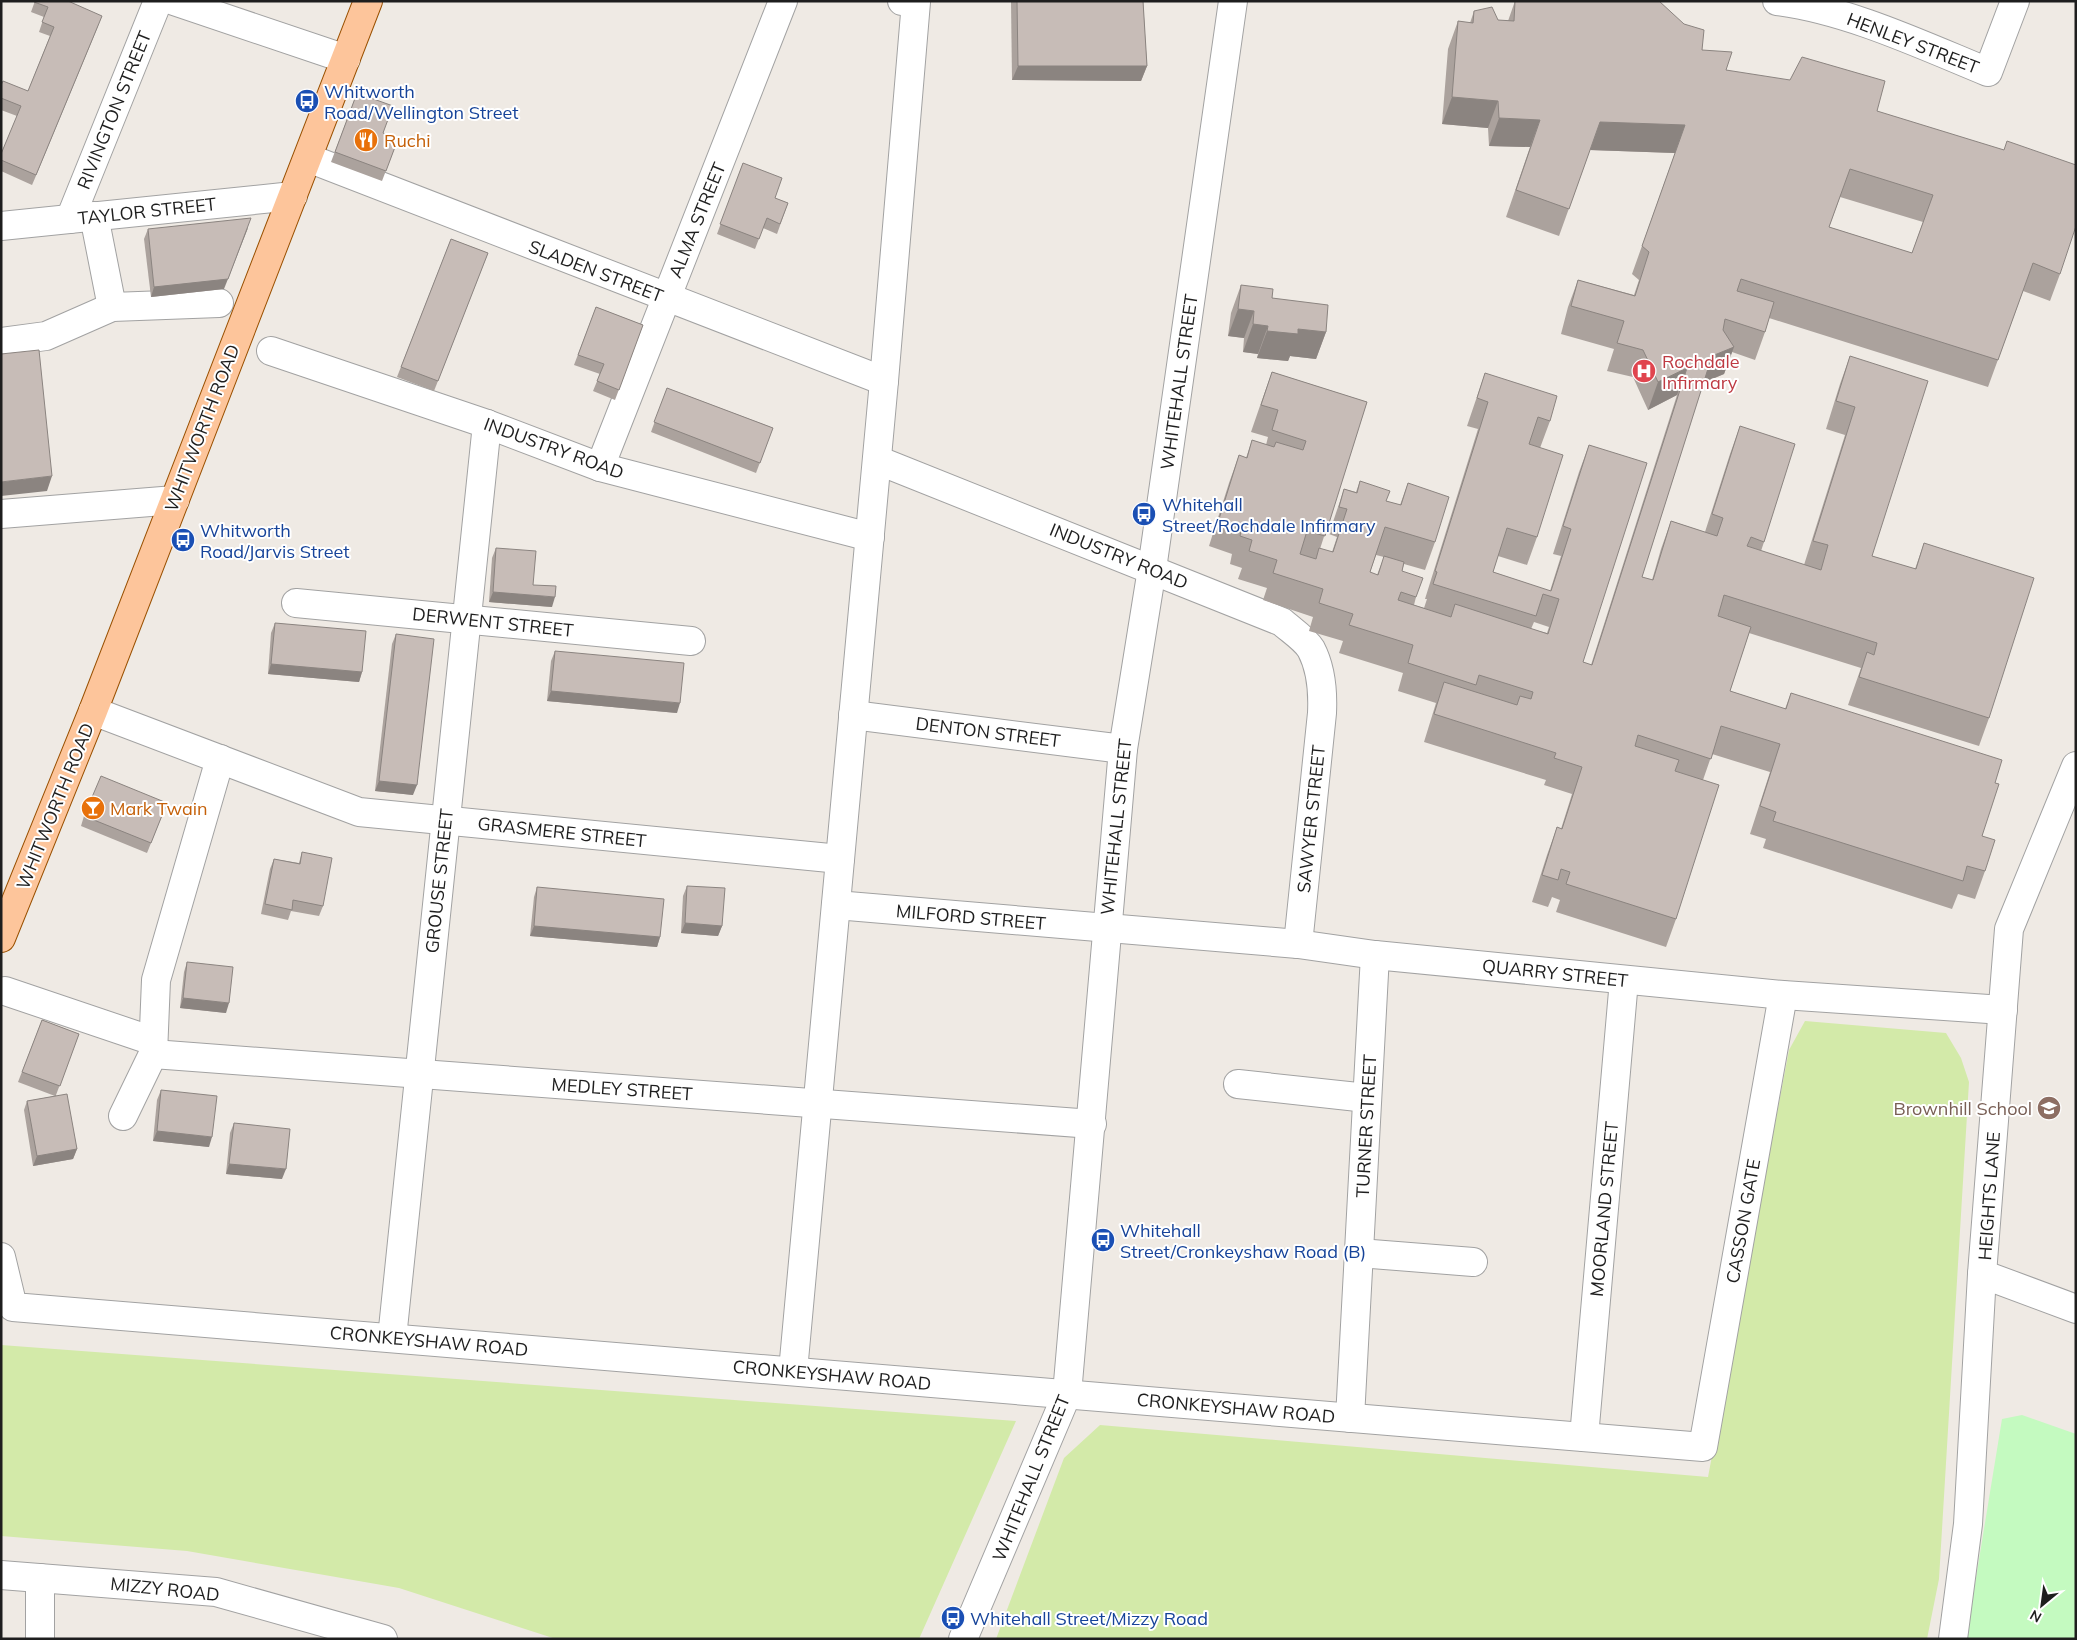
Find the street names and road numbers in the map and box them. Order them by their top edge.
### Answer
street label: HENLEY STREET [1844,7,1982,79]
street label: RIVINGTON STREET [72,27,156,193]
street label: ALMA STREET [663,159,731,281]
street label: TAYLOR STREET [77,192,217,230]
street label: SLADEN STREET [526,235,667,307]
street label: WHITEHALL STREET [1155,292,1203,471]
street label: WHITWORTH ROAD [159,341,245,515]
street label: INDUSTRY ROAD [481,412,627,484]
street label: INDUSTRY ROAD [1046,518,1192,594]
street label: DERWENT STREET [411,602,575,642]
street label: DENTON STREET [914,712,1062,752]
street label: WHITWORTH ROAD [11,719,99,893]
street label: WHITEHALL STREET [1095,737,1137,916]
street label: SAWYER STREET [1292,744,1330,894]
street label: GROUSE STREET [420,808,458,954]
street label: GRASMERE STREET [476,812,648,852]
street label: MILFORD STREET [895,899,1047,935]
street label: QUARRY STREET [1481,954,1629,992]
street label: TURNER STREET [1351,1054,1381,1198]
street label: MEDLEY STREET [551,1073,693,1105]
street label: MOORLAND STREET [1585,1120,1623,1298]
street label: HEIGHTS LANE [1973,1131,2005,1261]
street label: CASSON GATE [1721,1157,1765,1285]
street label: CRONKEYSHAW ROAD [329,1321,529,1361]
street label: CRONKEYSHAW ROAD [732,1355,932,1395]
street label: CRONKEYSHAW ROAD [1136,1388,1336,1428]
street label: WHITEHALL STREET [987,1391,1075,1565]
street label: MIZZY ROAD [109,1572,221,1606]

